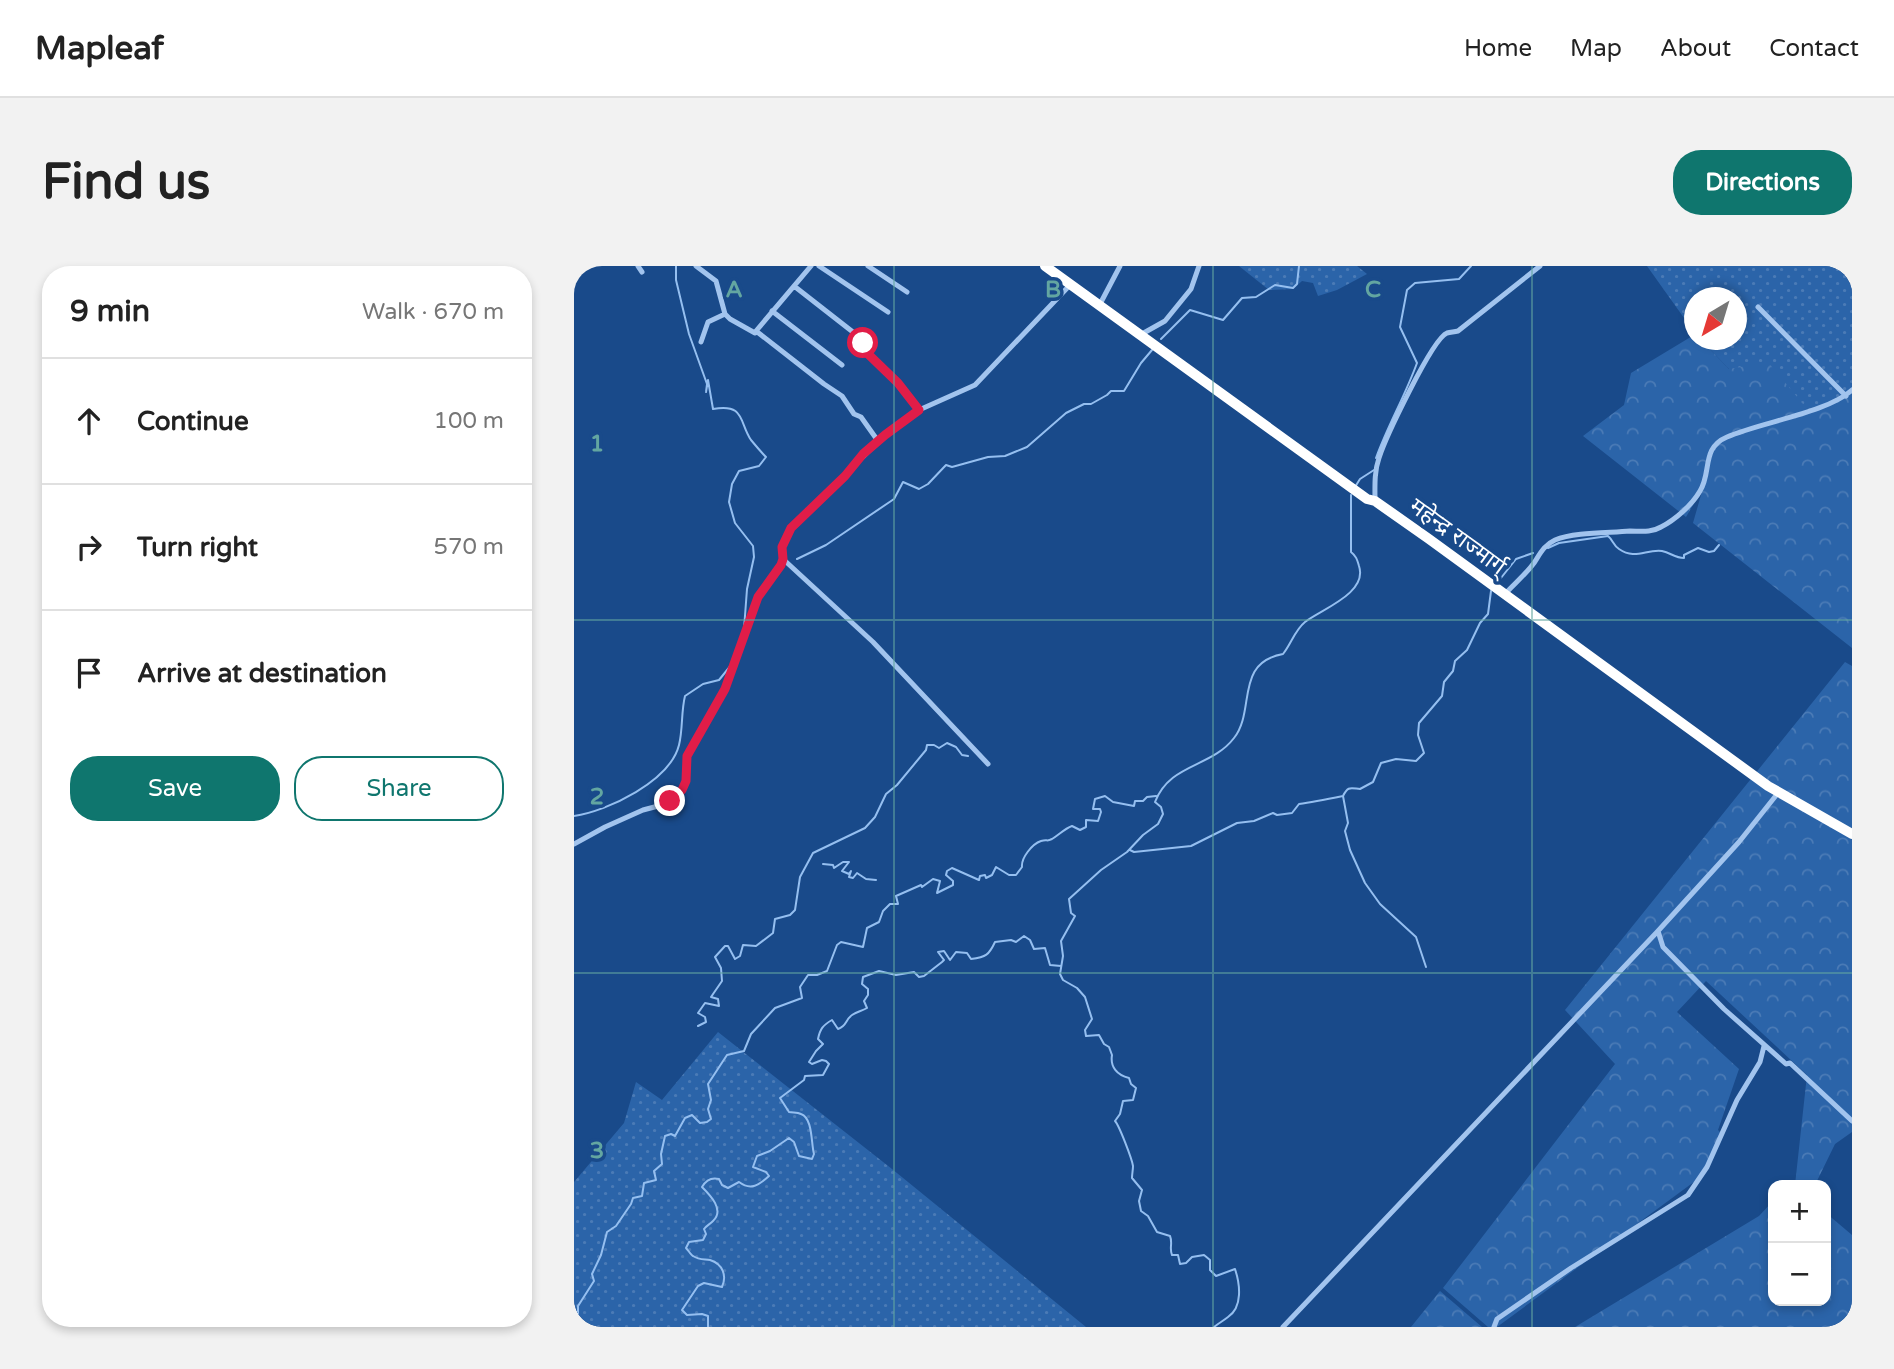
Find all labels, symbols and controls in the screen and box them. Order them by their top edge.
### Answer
text: Mapleaf [35,29,164,68]
text: Home [1464,34,1532,63]
text: Map [1570,34,1622,63]
text: About [1660,34,1731,63]
text: Contact [1769,34,1859,63]
button: Directions [1673,150,1852,215]
text: Find us [42,153,210,212]
text: A [725,276,743,304]
text: B [1045,276,1061,304]
text: C [1365,276,1381,304]
north arrow [1684,287,1747,350]
text: 9 min [70,293,150,330]
text: Walk · 670 m [362,298,504,326]
route start [847,327,878,358]
icon: ahead [70,402,108,440]
text: Continue [137,406,249,437]
text: 100 m [434,407,504,435]
text: 1 [590,430,604,458]
street label: महेन्द्र राज्मार्ग् [1404,492,1514,584]
icon: right [70,528,108,566]
text: Turn right [137,532,258,563]
text: 570 m [434,533,504,561]
icon: arrive [70,654,108,692]
text: Arrive at destination [137,658,387,689]
button: Save [70,756,280,821]
button: Share [294,756,504,821]
text: 2 [590,783,604,811]
route end [654,785,685,816]
text: 3 [590,1137,604,1165]
map controls [1768,1180,1831,1306]
button: + [1768,1180,1831,1243]
button: − [1768,1243,1831,1306]

